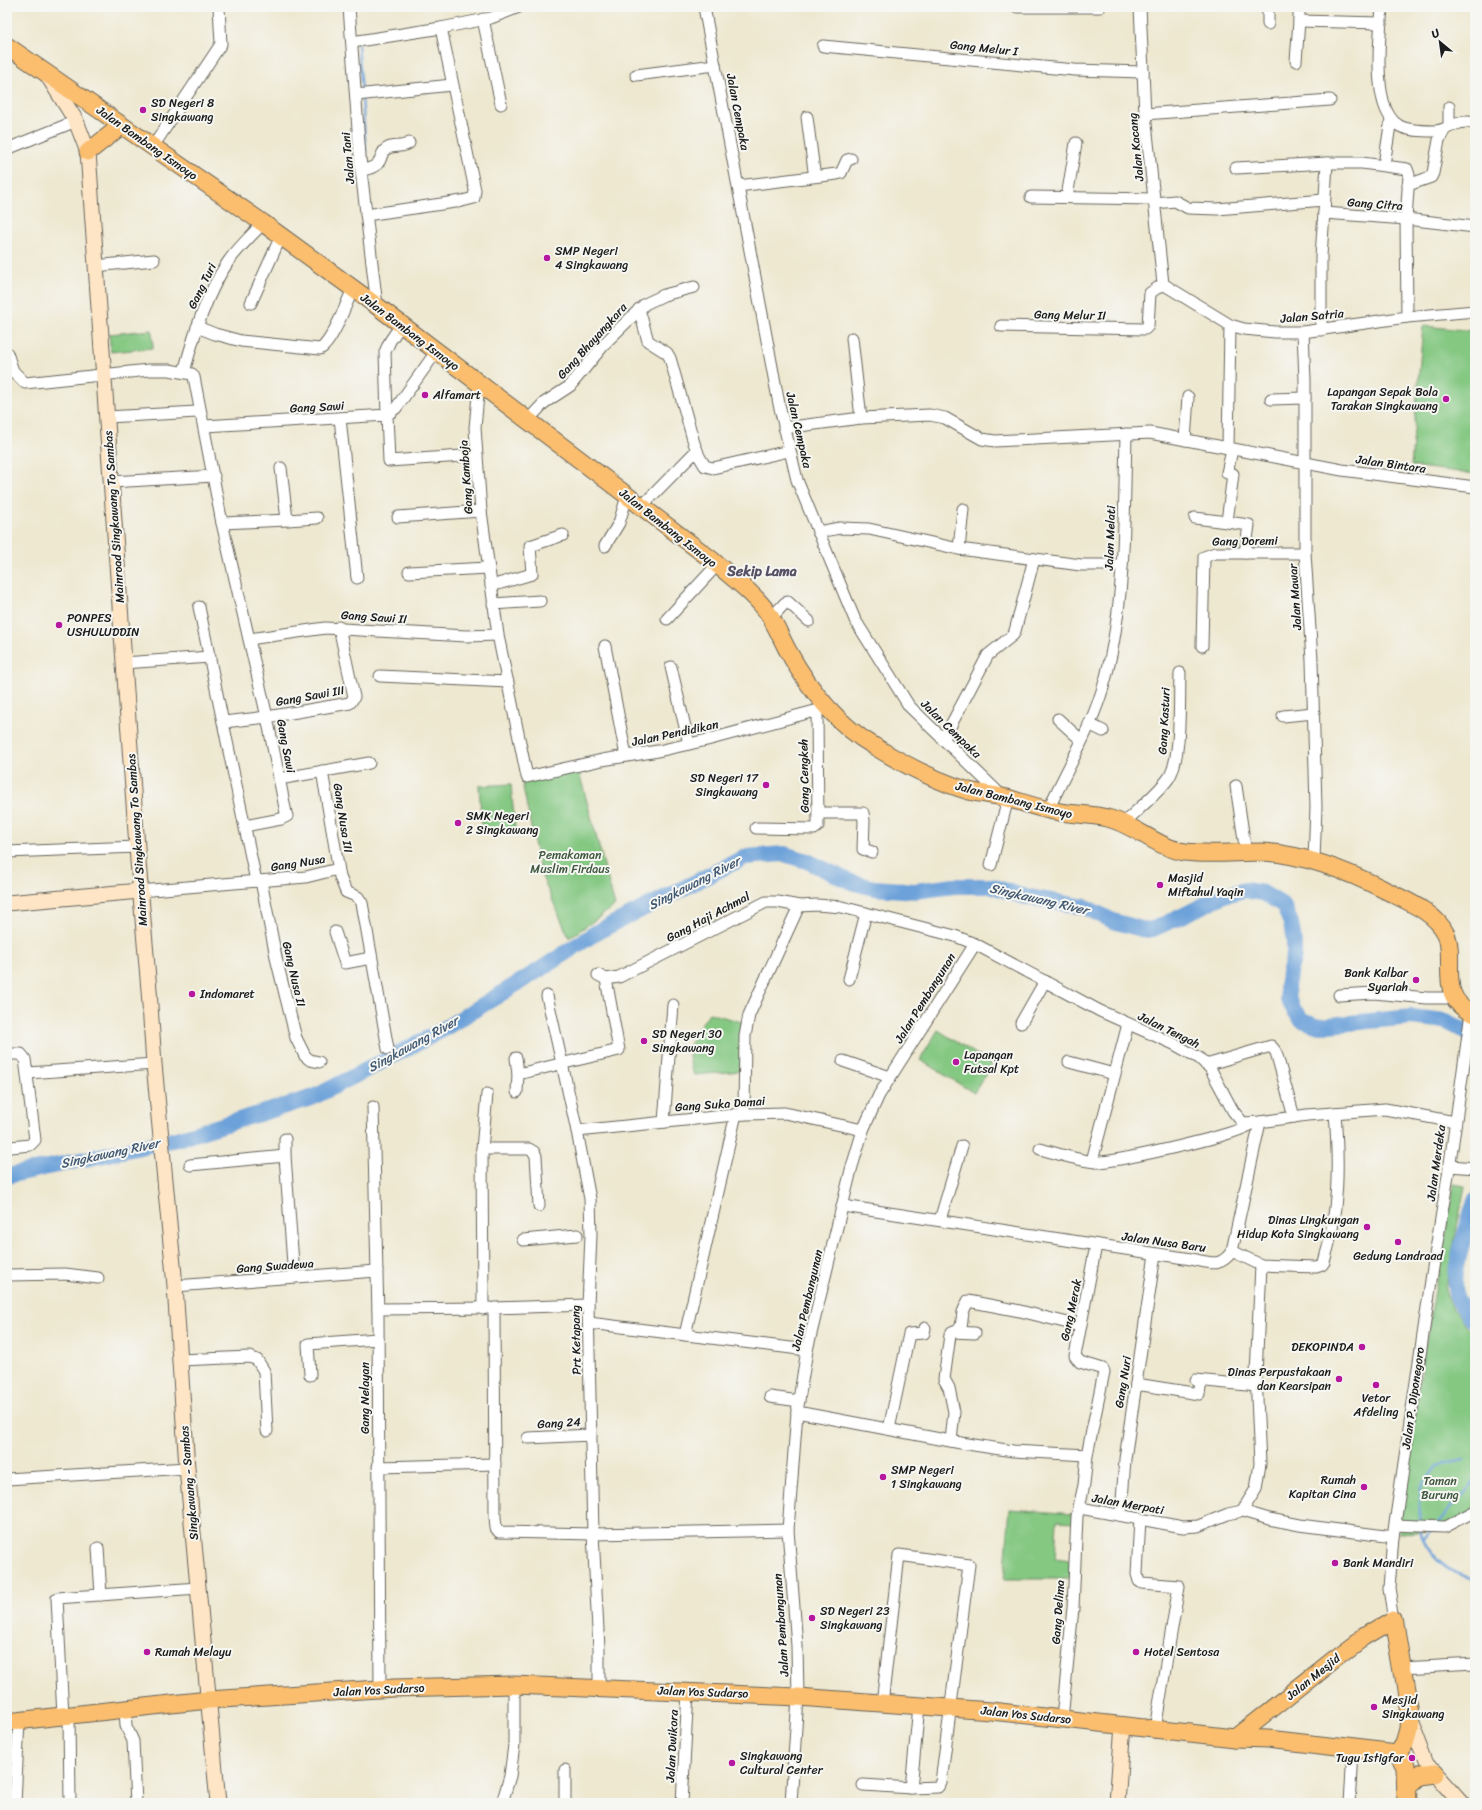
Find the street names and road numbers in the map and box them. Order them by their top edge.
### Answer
street label: Gang Melur I [949,33,1020,63]
street label: Jalan Cempaka [720,71,756,153]
street label: Jalan Bambang Ismoyo [91,99,202,186]
street label: Jalan Kacang [1121,112,1151,183]
street label: Jalan Tani [335,131,361,186]
street label: Gang Citra [1346,191,1404,217]
street label: Gang Turi [181,258,223,313]
street label: Jalan Bambang Ismoyo [355,287,464,377]
street label: Gang Bhayangkara [551,297,633,385]
street label: Jalan Satria [1278,302,1345,330]
street label: Gang Melur II [1034,303,1106,327]
street label: Jalan Cempaka [779,389,819,471]
street label: Gang Sawi [289,395,345,419]
street label: Mainroad Singkawang To Sambas [97,430,131,604]
street label: Gang Kamboja [452,439,480,515]
street label: Jalan Bintara [1354,448,1428,480]
street label: Jalan Bambang Ismoyo [613,482,722,574]
street label: Jalan Melati [1098,505,1122,572]
street label: Gang Doremi [1212,529,1279,553]
street label: Jalan Mawar [1282,562,1308,632]
street label: Gang Sawi II [340,604,408,630]
street label: Gang Sawi III [274,679,346,713]
street label: Gang Kasturi [1151,686,1177,755]
street label: Jalan Cempaka [915,693,987,765]
street label: Jalan Pendidikan [629,713,721,753]
street label: Gang Sawi [270,717,302,775]
street label: Gang Cengkeh [792,739,816,813]
street label: Mainroad Singkawang To Sambas [120,753,154,927]
street label: Jalan Bambang Ismoyo [952,775,1075,825]
street label: Gang Nusa III [327,782,359,855]
street label: Gang Nusa [269,848,327,878]
street label: Gang Haji Achmal [662,885,754,948]
street label: Gang Nusa II [276,939,312,1009]
street label: Jalan Pembangunan [888,948,962,1048]
street label: Jalan Tengah [1133,1005,1204,1054]
street label: Gang Suka Damai [674,1090,767,1118]
street label: Jalan Merdeka [1420,1123,1452,1203]
street label: Jalan Nusa Baru [1120,1225,1208,1259]
street label: Jalan Pembangunan [784,1247,829,1354]
street label: Gang Swadewa [236,1252,314,1280]
street label: Gang Merak [1054,1276,1088,1343]
street label: Prt Ketapang [564,1305,588,1375]
street label: Jalan P. Diponegoro [1395,1346,1431,1451]
street label: Gang Nuri [1108,1354,1138,1410]
street label: Gang Nelayan [354,1362,376,1434]
street label: Gang 24 [537,1411,582,1435]
street label: Singkawang - Sambas [173,1425,205,1541]
street label: Jalan Merpati [1089,1487,1166,1521]
street label: Jalan Pembangunan [766,1572,796,1678]
street label: Gang Delima [1045,1579,1071,1645]
street label: Jalan Mesjid [1280,1648,1346,1707]
street label: Jalan Yos Sudarso [332,1677,425,1703]
street label: Jalan Yos Sudarso [656,1679,749,1705]
street label: Jalan Yos Sudarso [979,1699,1072,1731]
street label: Jalan Dwikora [659,1708,685,1784]

